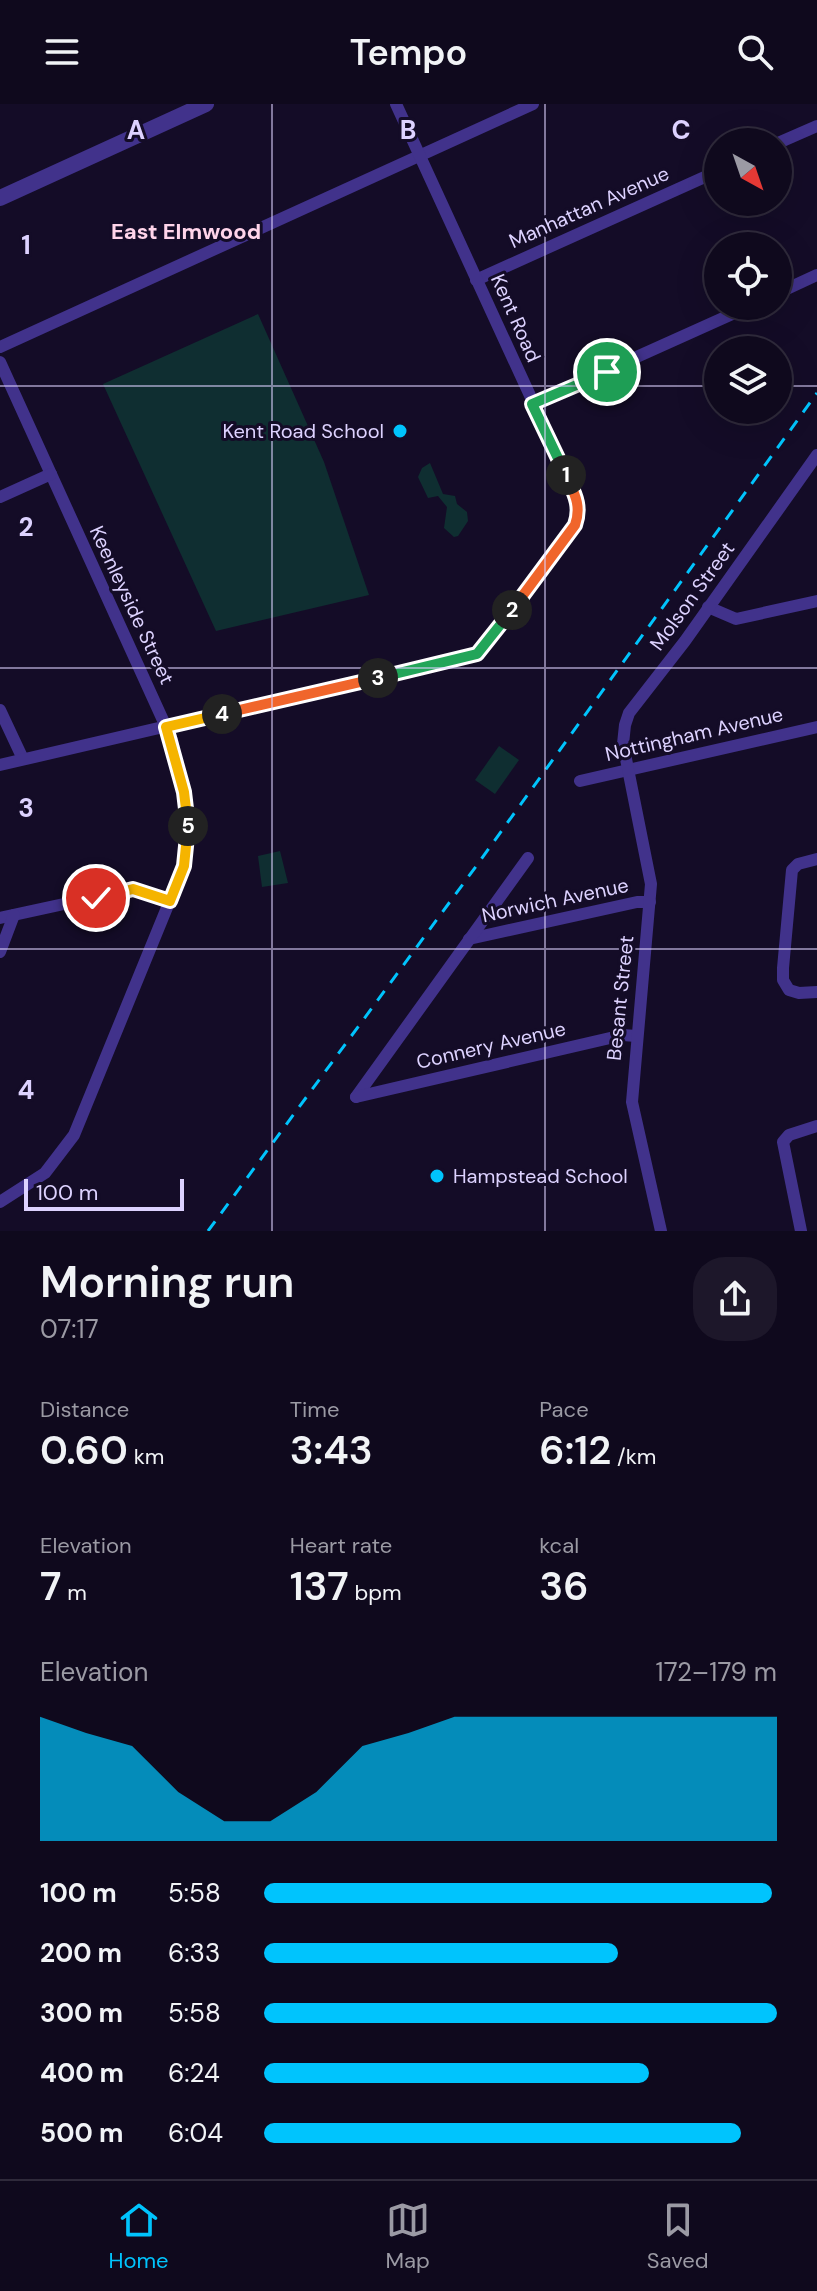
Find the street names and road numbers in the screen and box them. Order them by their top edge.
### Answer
street label: Manhattan Avenue [505,160,673,254]
street label: Kent Road [485,270,547,366]
street label: Keenleyside Street [84,522,180,689]
street label: Molson Street [644,536,740,656]
street label: Nottingham Avenue [602,701,786,767]
street label: Norwich Avenue [479,872,631,928]
street label: Besant Street [601,934,640,1062]
street label: Connery Avenue [414,1015,568,1075]

